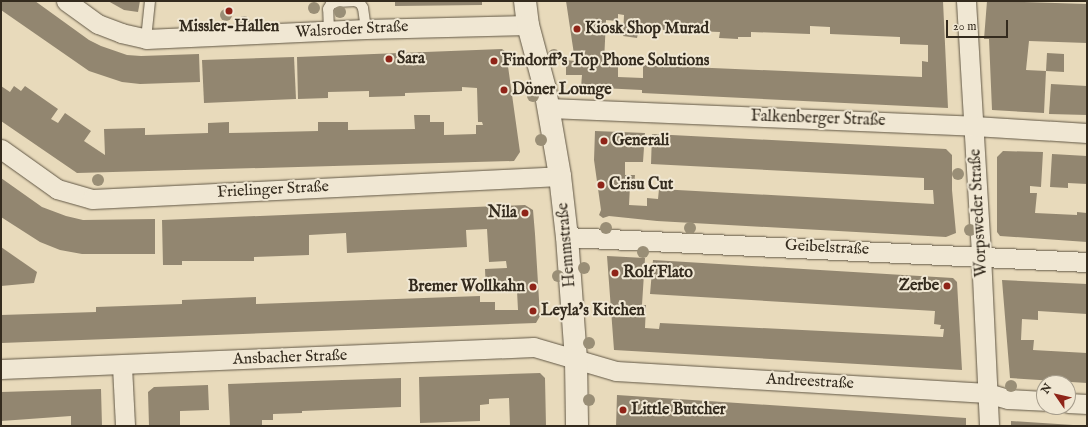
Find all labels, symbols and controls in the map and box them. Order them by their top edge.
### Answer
marker: Missler-Hallen [224,6,234,16]
scale bar [948,12,1010,38]
place label: Missler-Hallen [179,17,279,37]
street label: Walsroder Straße [295,17,409,43]
place label: Kiosk Shop Murad [585,19,709,39]
text: 20 m [953,19,976,34]
marker: Kiosk Shop Murad [572,24,582,34]
place label: Sara [397,49,425,69]
place label: Findorff's Top Phone Solutions [502,51,709,71]
marker: Sara [384,54,394,64]
marker: Findorff's Top Phone Solutions [489,56,499,66]
place label: Döner Lounge [512,80,612,100]
marker: Döner Lounge [499,85,509,95]
street label: Falkenberger Straße [750,107,886,131]
place label: Generali [612,131,669,151]
marker: Generali [599,136,609,146]
street label: Worpsweder Straße [966,148,992,278]
place label: Crisu Cut [609,175,673,195]
street label: Frielinger Straße [217,177,329,203]
marker: Crisu Cut [596,180,606,190]
street label: Hemmstraße [554,202,580,288]
place label: Nila [488,203,517,223]
marker: Nila [520,208,530,218]
street label: Geibelstraße [785,236,869,260]
place label: Rolf Flato [623,263,693,283]
marker: Rolf Flato [610,268,620,278]
place label: Zerbe [899,276,939,296]
place label: Bremer Wollkahn [408,277,525,297]
marker: Zerbe [942,281,952,291]
marker: Bremer Wollkahn [528,282,538,292]
place label: Leyla's Kitchen [541,301,645,321]
marker: Leyla's Kitchen [528,306,538,316]
street label: Ansbacher Straße [232,346,348,370]
street label: Andreestraße [766,370,854,394]
north arrow [1036,375,1076,415]
text: N [1038,381,1055,397]
place label: Little Butcher [631,400,726,420]
marker: Little Butcher [618,405,628,415]

